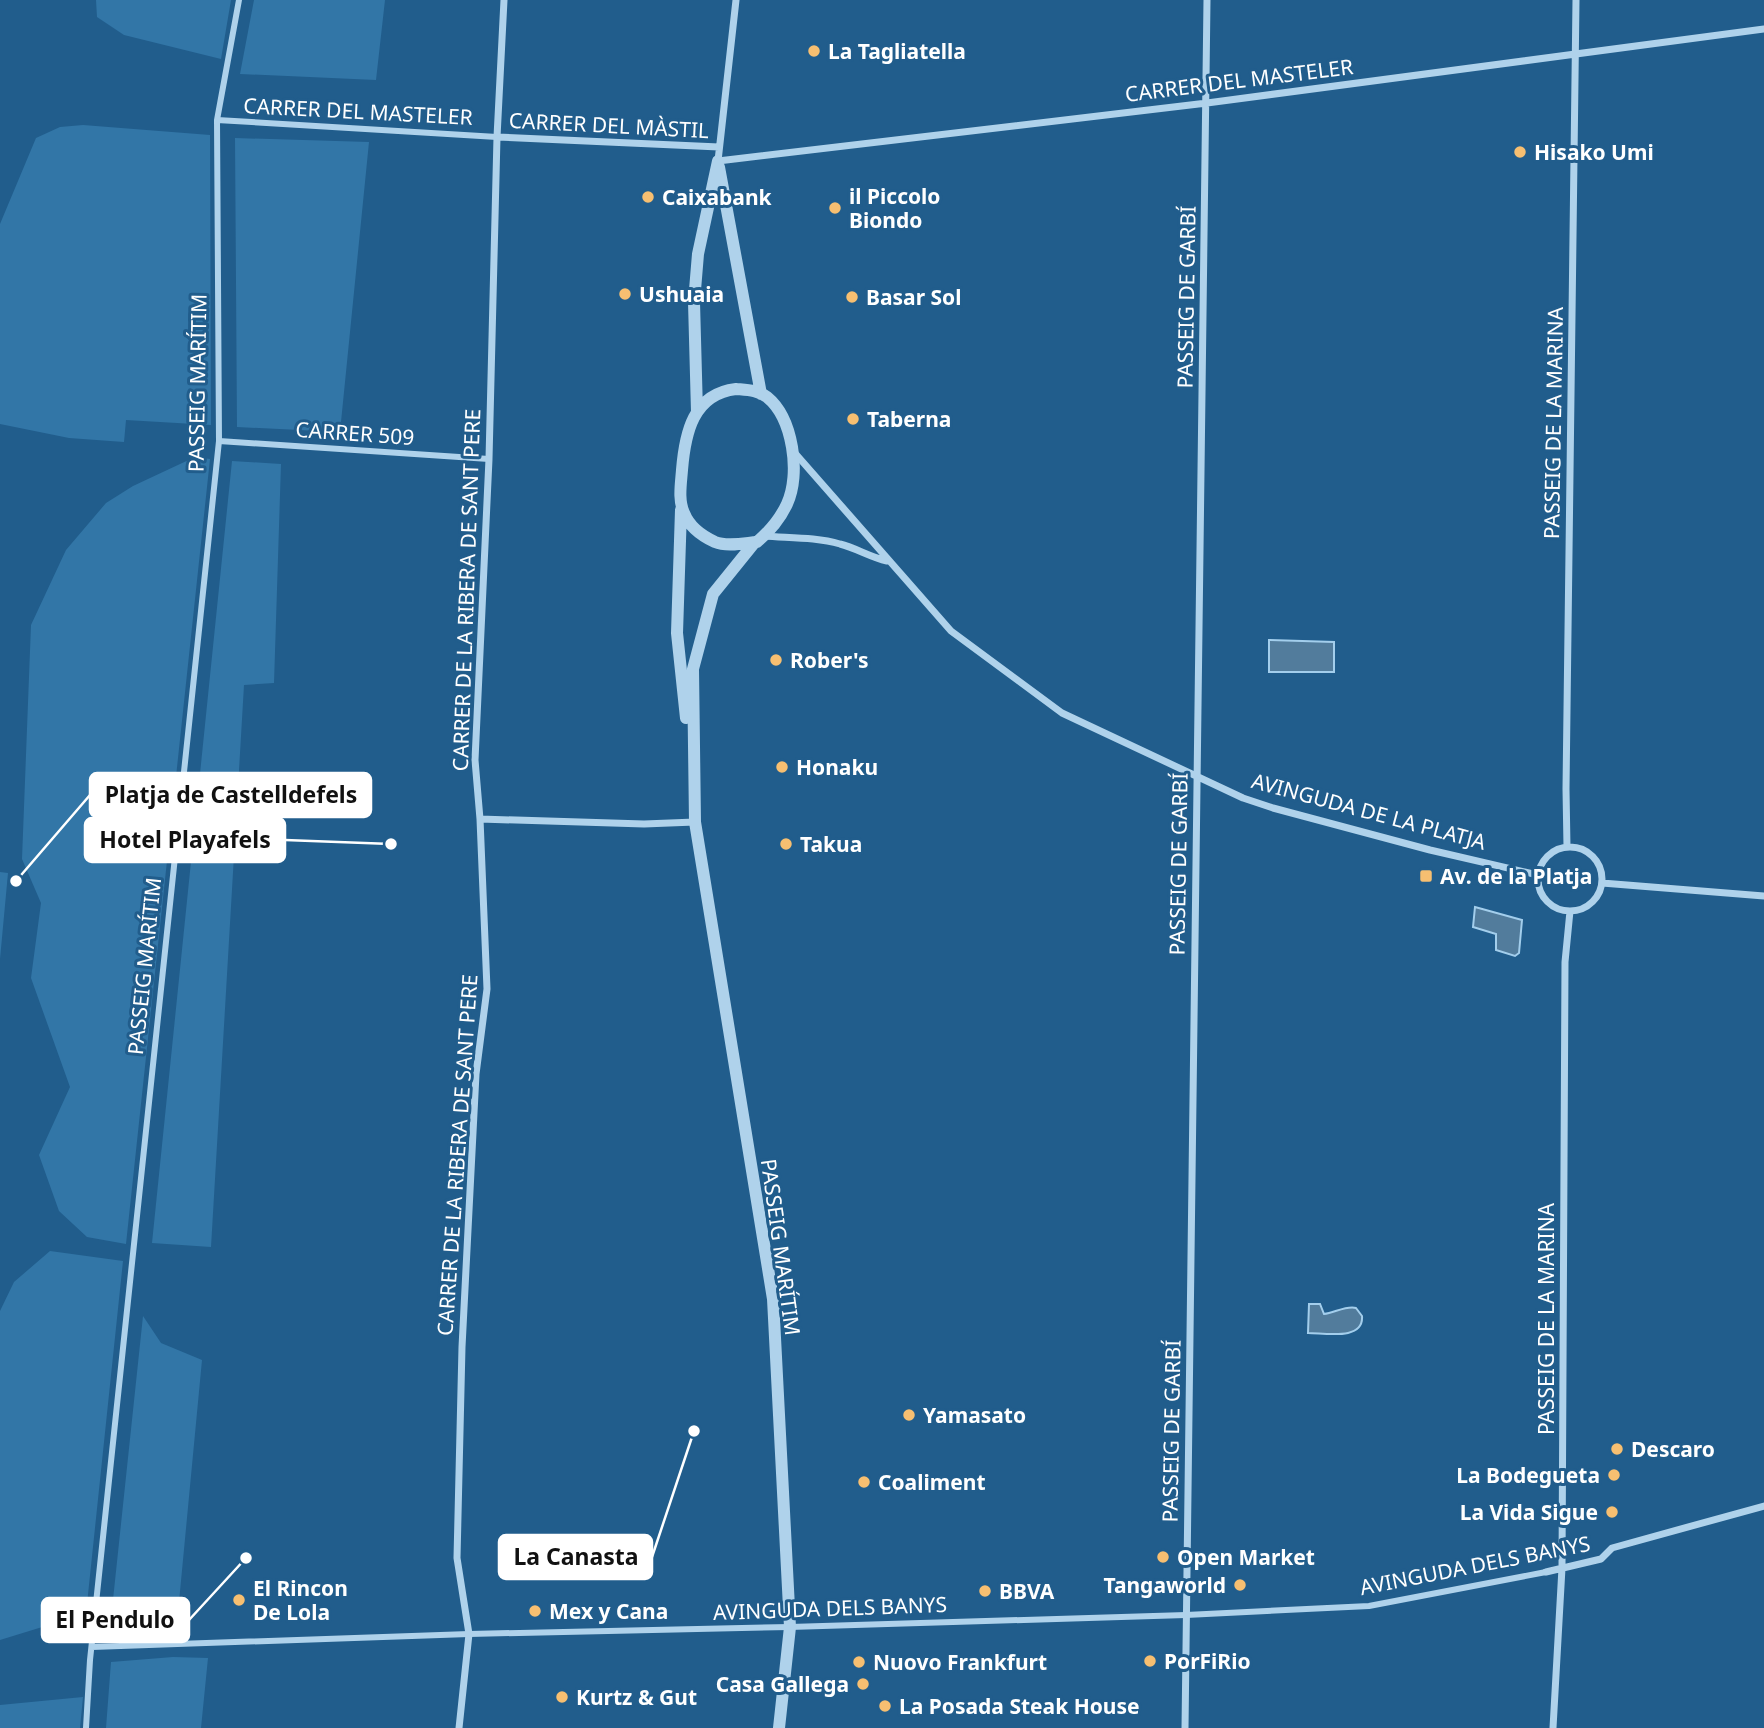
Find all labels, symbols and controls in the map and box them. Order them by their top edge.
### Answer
place label: La Tagliatella [828,37,966,65]
marker: La Tagliatella [806,43,822,59]
street label: CARRER DEL MASTELER [1123,52,1355,108]
street label: CARRER DEL MASTELER [243,91,473,131]
street label: CARRER DEL MÀSTIL [508,106,710,144]
place label: Hisako Umi [1534,138,1654,166]
marker: Hisako Umi [1512,144,1528,160]
place label: il Piccolo Biondo [849,182,941,234]
place label: Caixabank [662,183,773,211]
marker: Caixabank [640,189,656,205]
marker: il Piccolo Biondo [827,200,843,216]
street label: PASSEIG DE GARBÍ [1170,205,1202,389]
place label: Ushuaia [639,280,724,308]
place label: Basar Sol [866,283,961,311]
marker: Ushuaia [617,286,633,302]
marker: Basar Sol [844,289,860,305]
street label: PASSEIG MARÍTIM [181,294,213,472]
street label: PASSEIG DE LA MARINA [1537,306,1569,539]
place label: Taberna [867,405,951,433]
street label: CARRER DE LA RIBERA DE SANT PERE [446,408,486,772]
marker: Taberna [845,411,861,427]
street label: CARRER 509 [295,415,415,451]
place label: Rober's [790,646,868,674]
marker: Rober's [768,652,784,668]
place label: Honaku [796,753,878,781]
marker: Honaku [774,759,790,775]
street label: AVINGUDA DE LA PLATJA [1249,766,1490,856]
street label: PASSEIG DE GARBÍ [1162,772,1194,956]
callout: Platja de Castelldefels [90,773,371,817]
text: Platja de Castelldefels [105,778,357,810]
callout: Hotel Playafels [85,818,285,862]
text: Hotel Playafels [99,823,271,855]
place label: Takua [800,830,862,858]
marker: Takua [778,836,794,852]
place label: Av. de la Platja [1440,862,1592,890]
marker: Av. de la Platja [1418,868,1434,884]
street label: PASSEIG MARÍTIM [121,876,167,1056]
street label: CARRER DE LA RIBERA DE SANT PERE [430,973,484,1337]
street label: PASSEIG MARÍTIM [755,1157,807,1337]
street label: PASSEIG DE LA MARINA [1532,1202,1560,1435]
street label: PASSEIG DE GARBÍ [1155,1339,1187,1523]
place label: Yamasato [923,1401,1026,1429]
marker: Yamasato [901,1407,917,1423]
place label: Descaro [1631,1435,1715,1463]
marker: Descaro [1609,1441,1625,1457]
place label: La Bodegueta [1456,1461,1600,1489]
marker: La Bodegueta [1606,1467,1622,1483]
place label: Coaliment [878,1468,986,1496]
marker: Coaliment [856,1474,872,1490]
place label: La Vida Sigue [1460,1498,1598,1526]
marker: La Vida Sigue [1604,1504,1620,1520]
street label: AVINGUDA DELS BANYS [1357,1529,1593,1601]
callout: La Canasta [499,1535,652,1579]
text: La Canasta [513,1540,639,1572]
place label: Open Market [1177,1543,1315,1571]
marker: Open Market [1155,1549,1171,1565]
place label: Tangaworld [1103,1571,1226,1599]
place label: El Rincon De Lola [253,1574,348,1626]
place label: BBVA [999,1577,1055,1605]
marker: Tangaworld [1232,1577,1248,1593]
marker: BBVA [977,1583,993,1599]
street label: AVINGUDA DELS BANYS [713,1590,947,1626]
marker: El Rincon De Lola [231,1592,247,1608]
place label: Mex y Cana [549,1597,668,1625]
callout: El Pendulo [42,1598,189,1642]
text: El Pendulo [55,1603,175,1635]
marker: Mex y Cana [527,1603,543,1619]
place label: PorFiRio [1164,1647,1251,1675]
place label: Nuovo Frankfurt [873,1648,1047,1676]
marker: PorFiRio [1142,1653,1158,1669]
marker: Nuovo Frankfurt [851,1654,867,1670]
place label: Casa Gallega [716,1670,849,1698]
marker: Casa Gallega [855,1676,871,1692]
place label: Kurtz & Gut [576,1683,697,1711]
marker: Kurtz & Gut [554,1689,570,1705]
place label: La Posada Steak House [899,1692,1140,1720]
marker: La Posada Steak House [877,1698,893,1714]

